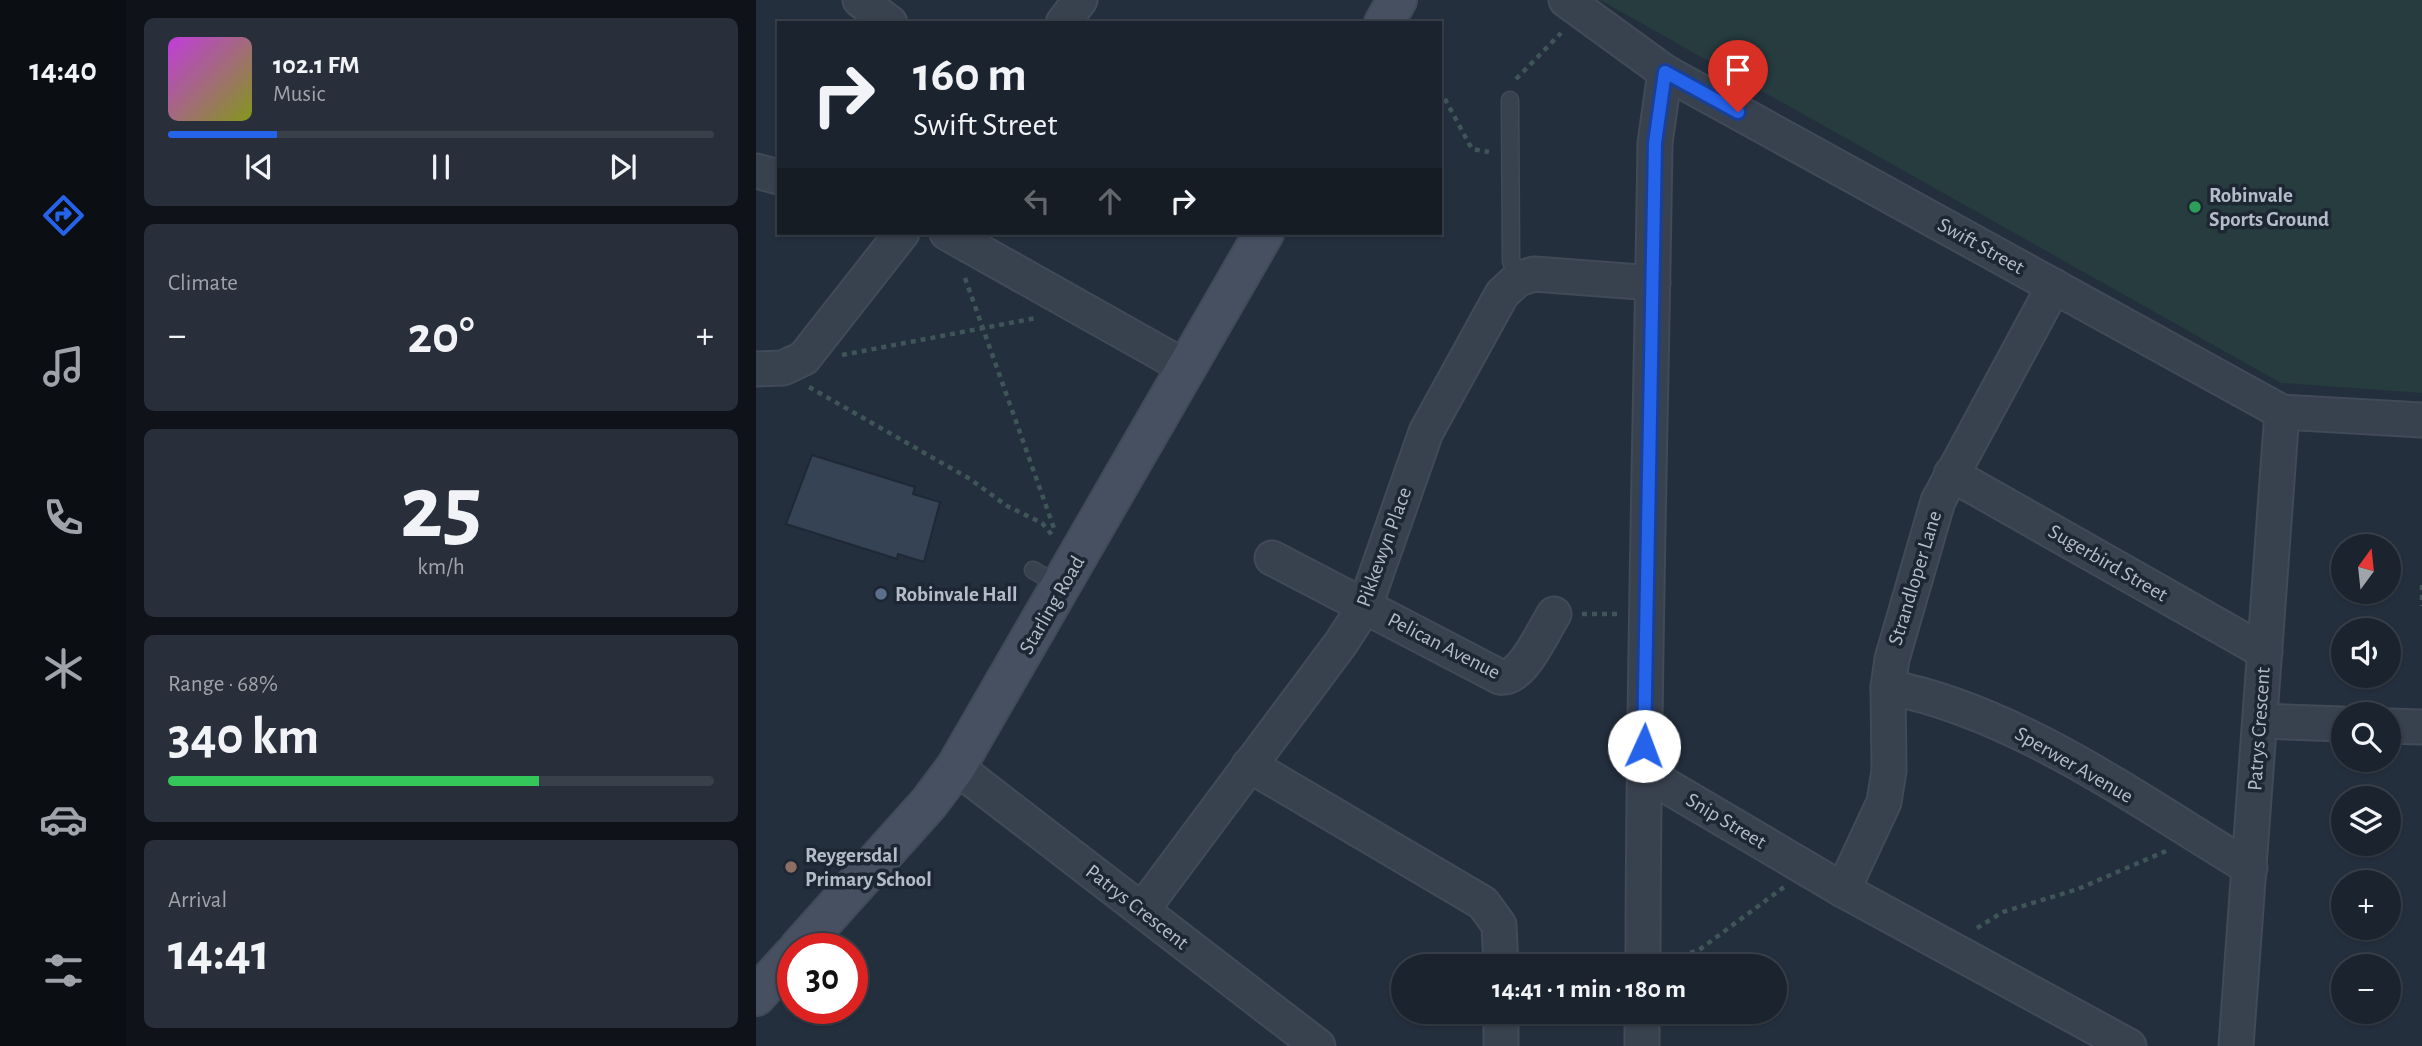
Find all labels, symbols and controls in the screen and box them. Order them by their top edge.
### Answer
pin [1708,40,1768,112]
icon: right [798,49,889,140]
text: 160 m [913,51,1027,100]
icon: arrive [1719,51,1757,89]
text: 102.1 FM [273,52,360,78]
text: 14:40 [29,54,97,86]
text: Music [273,83,325,106]
text: Swift Street [913,109,1058,141]
icon: previous [240,148,278,186]
icon: pause [422,148,460,186]
icon: next [604,148,642,186]
icon: left [1018,182,1056,220]
icon: ahead [1091,182,1129,220]
icon: right [1164,182,1202,220]
place label: Robinvale Sports Ground [2209,185,2329,230]
icon: directions [39,191,88,240]
marker: Robinvale Sports Ground [2187,199,2203,215]
street label: Swift Street [1934,214,2028,278]
text: Climate [168,272,238,295]
text: 20° [408,310,474,362]
text: − [168,317,186,355]
text: + [696,317,714,355]
icon: music [39,342,88,391]
text: 25 [400,463,482,554]
street label: Pikkewyn Place [1353,484,1415,610]
icon: phone [39,493,88,542]
street label: Strandloper Lane [1885,508,1945,648]
street label: Sugerbird Street [2045,520,2171,606]
north arrow [2331,534,2401,604]
map controls [2331,534,2401,1024]
street label: Starling Road [1016,552,1089,658]
text: km/h [417,556,465,579]
place label: Robinvale Hall [895,584,1018,605]
marker: Robinvale Hall [873,586,889,602]
street label: Pelican Avenue [1384,609,1504,683]
button: sound [2331,618,2401,688]
icon: climate [39,644,88,693]
street label: Patrys Crescent [2244,666,2274,792]
text: Range · 68% [168,673,278,696]
button: search [2331,702,2401,772]
position arrow [1607,709,1681,783]
text: 340 km [168,711,319,763]
street label: Sperwer Avenue [2011,723,2137,807]
button: layers [2331,786,2401,856]
street label: Snip Street [1682,789,1770,853]
icon: car [39,795,88,844]
place label: Reygersdal Primary School [805,845,932,890]
marker: Reygersdal Primary School [783,859,799,875]
street label: Patrys Crescent [1082,861,1193,954]
button: + [2331,870,2401,940]
text: Arrival [168,889,227,912]
text: 14:41 [168,927,270,979]
speed limit sign: 30 [777,933,868,1024]
icon: filters [39,946,88,995]
button: − [2331,954,2401,1024]
text: 14:41 · 1 min · 180 m [1492,976,1686,1002]

